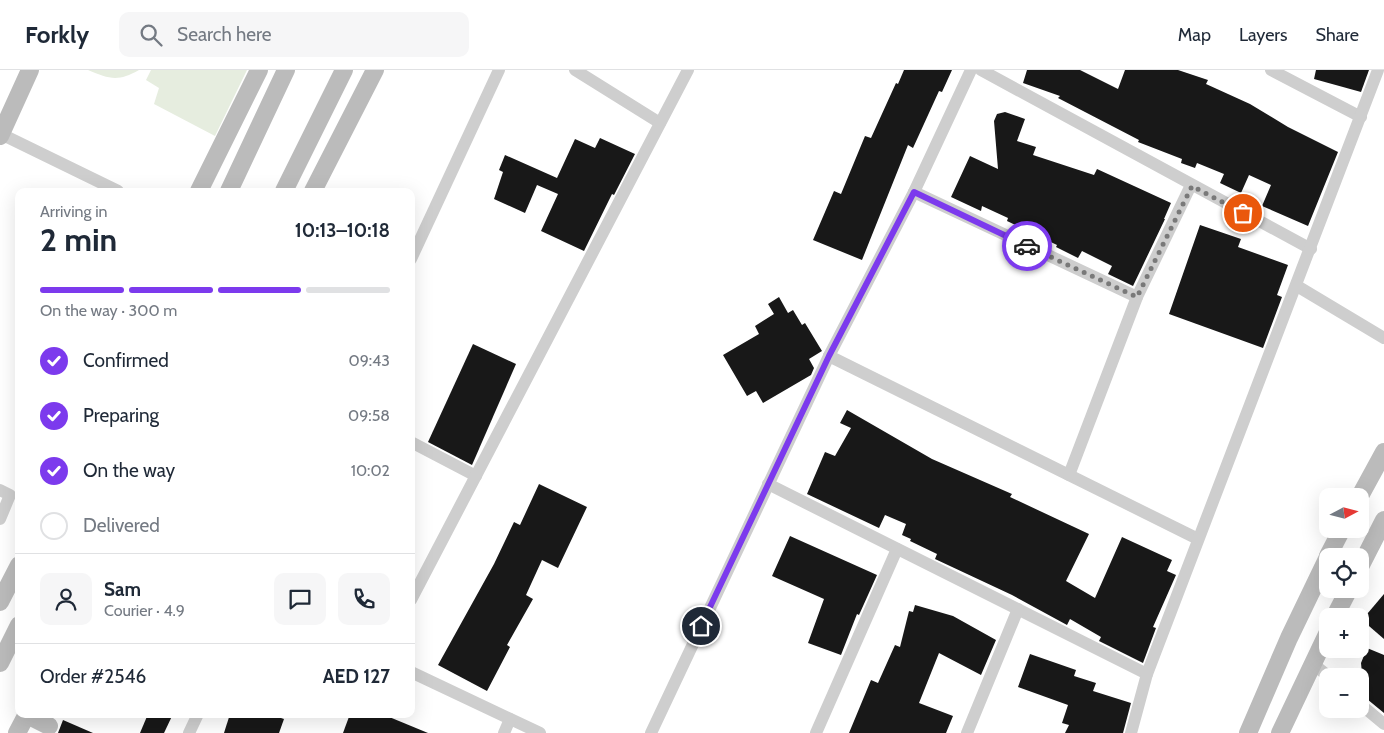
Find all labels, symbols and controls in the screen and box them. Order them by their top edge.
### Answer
search box [119,12,469,57]
text: Forkly [25,20,89,49]
icon: search [137,21,165,49]
text: Search here [177,23,272,46]
text: Map [1178,24,1211,46]
text: Layers [1239,24,1288,46]
text: Share [1316,24,1359,46]
pin [1222,192,1264,234]
icon: bag [1229,199,1257,227]
text: Arriving in [40,202,107,221]
text: 10:13–10:18 [295,219,390,242]
text: 2 min [40,220,117,259]
courier [1002,221,1052,271]
icon: car [1013,232,1041,260]
text: On the way · 300 m [40,301,177,320]
icon: check [40,347,68,375]
text: Confirmed [83,349,169,372]
text: 09:43 [349,351,390,370]
icon: check [40,402,68,430]
text: Preparing [83,404,159,427]
text: 09:58 [348,406,390,425]
icon: check [40,457,68,485]
text: On the way [83,459,175,482]
text: 10:02 [351,461,390,480]
north arrow [1319,488,1369,538]
map controls [1319,488,1369,718]
text: Delivered [83,514,160,537]
button: locate [1319,548,1369,598]
button: person [40,573,92,625]
button: chat [274,573,326,625]
button: phone [338,573,390,625]
text: Sam [104,578,141,601]
text: Courier · 4.9 [104,601,185,620]
pin [680,605,722,647]
button: + [1319,608,1369,658]
icon: home [687,612,715,640]
text: Order #2546 [40,665,146,688]
text: AED 127 [323,665,390,688]
button: − [1319,668,1369,718]

